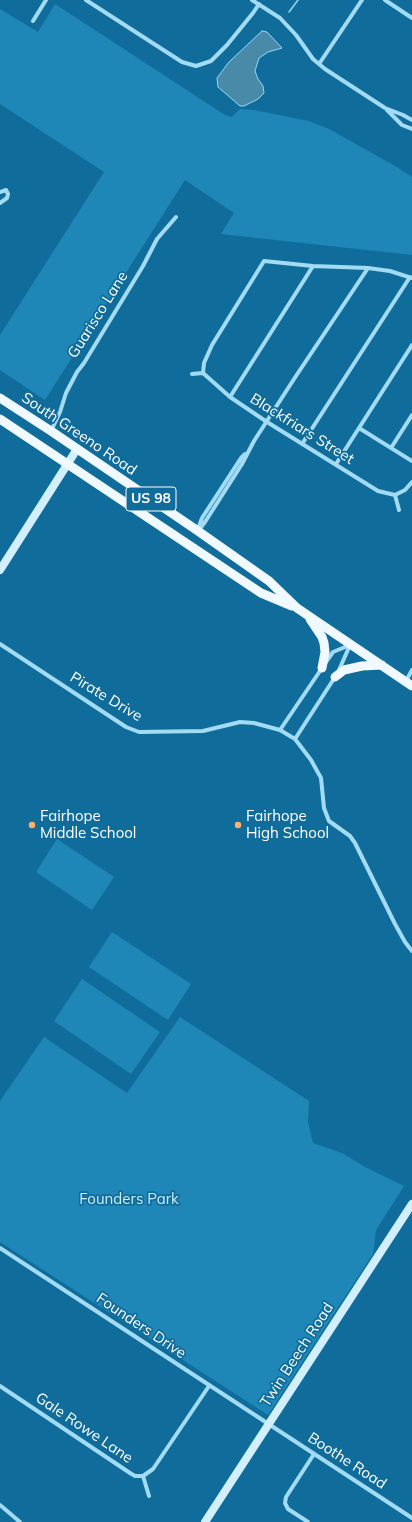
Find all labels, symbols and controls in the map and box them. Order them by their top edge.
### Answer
street label: Guarisco Lane [64,268,132,362]
street label: South Greeno Road [18,389,140,479]
street label: Blackfriars Street [247,390,357,468]
road number: US 98 [126,487,176,511]
street label: Pirate Drive [67,668,145,726]
place label: Fairhope Middle School [40,807,136,842]
place label: Fairhope High School [246,807,329,842]
marker: Fairhope Middle School [27,820,37,830]
marker: Fairhope High School [233,820,243,830]
park label: Founders Park [79,1190,179,1208]
street label: Founders Drive [93,1289,189,1363]
street label: Twin Beech Road [257,1299,337,1411]
street label: Gale Rowe Lane [32,1389,136,1467]
street label: Boothe Road [304,1429,390,1493]

